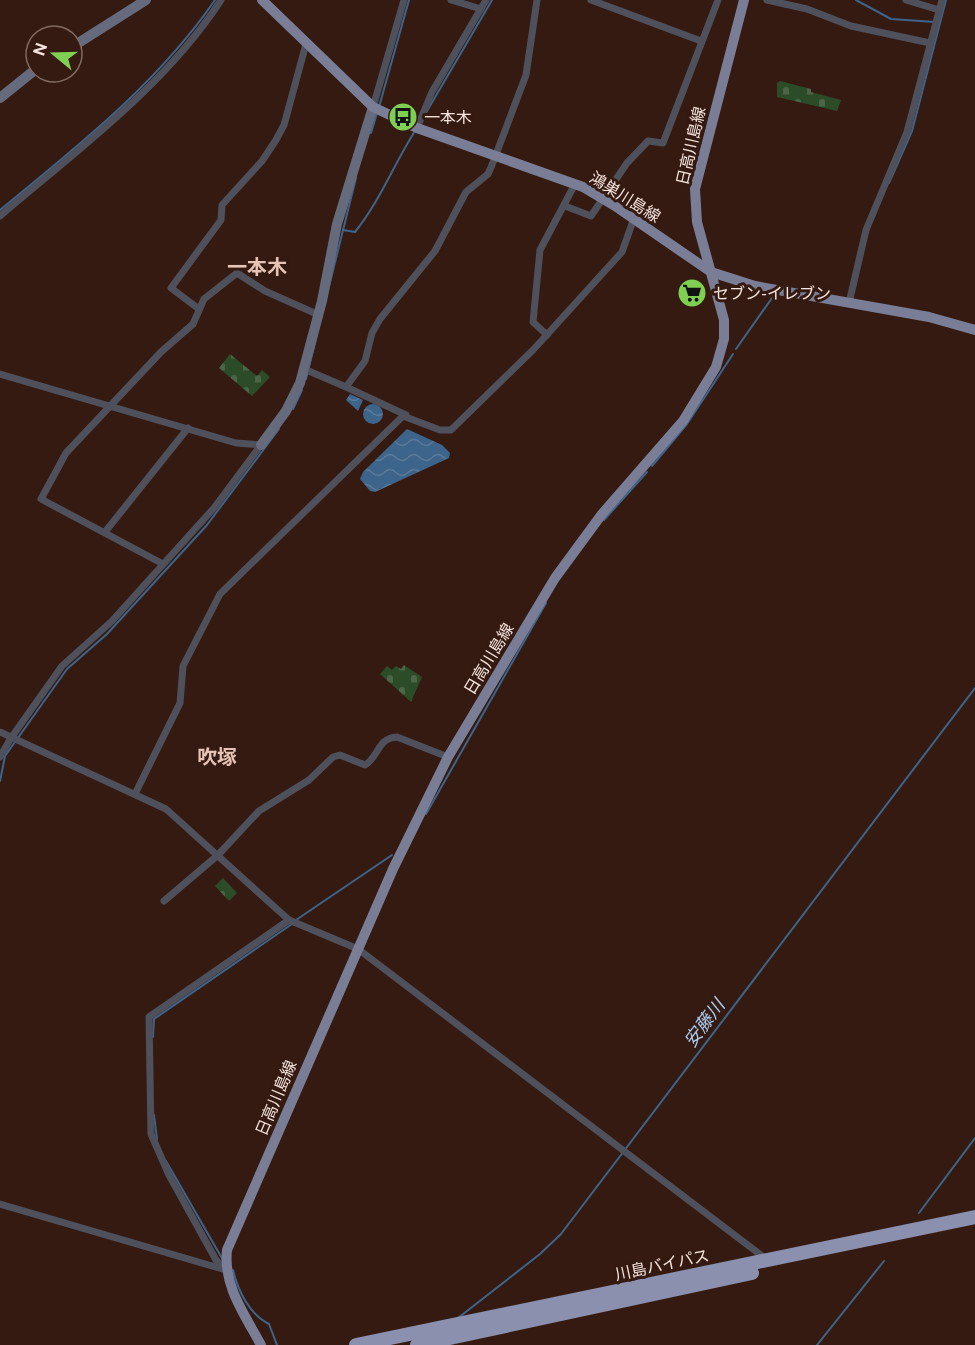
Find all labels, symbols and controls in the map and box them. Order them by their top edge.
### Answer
north arrow [24,24,84,84]
text: N [29,40,51,58]
bus stop icon: 一本木 [387,101,419,133]
street label: 日高川島線 [673,105,709,187]
place label: 一本木 [424,108,472,127]
street label: 鴻巣川島線 [586,168,664,226]
district label: 一本木 [227,255,287,279]
supermarket icon: セブン-イレブン [676,277,708,309]
place label: セブン-イレブン [713,284,831,303]
street label: 日高川島線 [460,620,518,698]
district label: 吹塚 [197,745,237,769]
water label: 安藤川 [679,994,730,1051]
street label: 日高川島線 [252,1057,300,1139]
street label: 川島バイパス [613,1246,711,1284]

